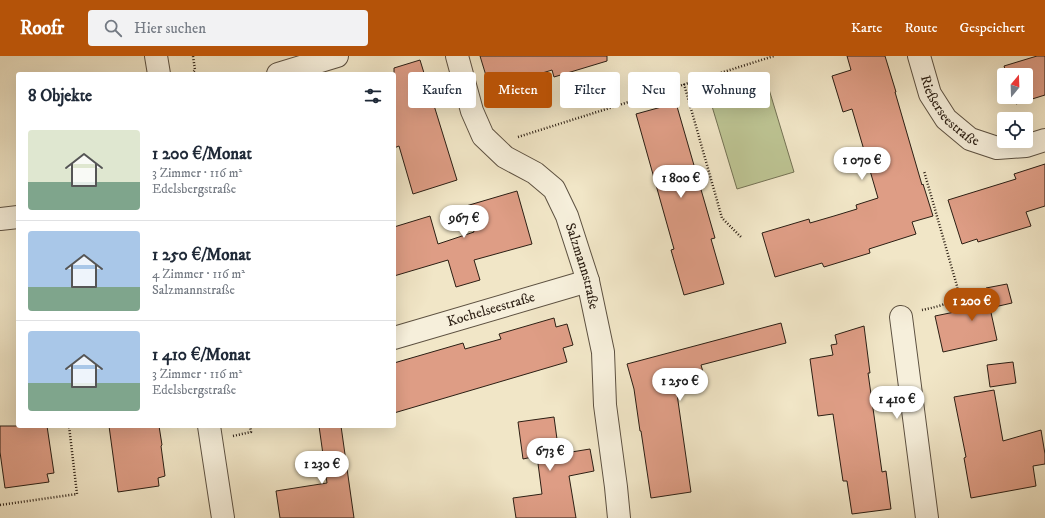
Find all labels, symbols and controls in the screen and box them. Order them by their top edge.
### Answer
search box [88,10,368,46]
text: Roofr [20,17,64,40]
icon: search [102,17,124,39]
text: Hier suchen [134,19,206,38]
text: Karte [851,19,882,37]
text: Route [904,19,937,37]
text: Gespeichert [959,19,1025,37]
north arrow [997,68,1033,104]
map controls [997,68,1033,148]
chip: Kaufen [408,72,476,108]
chip: Mieten [484,72,552,108]
chip: Filter [560,72,620,108]
chip: Neu [628,72,680,108]
chip: Wohnung [688,72,770,108]
street label: Rießerseestraße [916,73,982,150]
text: 8 Objekte [28,85,92,107]
icon: filters [362,85,384,107]
button: locate [997,112,1033,148]
text: 1 200 €/Monat [152,143,252,165]
icon: home [60,146,108,194]
pin: 1 070 € [825,147,899,181]
text: 1 070 € [843,152,881,168]
text: 3 Zimmer · 116 m² [152,165,242,181]
pin: 1 800 € [644,165,718,199]
text: 1 800 € [662,170,700,186]
text: Edelsbergstraße [152,181,236,197]
pin: 967 € [436,205,492,239]
text: 967 € [449,210,479,226]
street label: Salzmannstraße [561,221,603,311]
text: 1 250 €/Monat [152,244,251,266]
icon: home [60,247,108,295]
text: 4 Zimmer · 116 m² [152,266,245,282]
text: Salzmannstraße [152,282,235,298]
street label: Kochelseestraße [445,288,537,331]
pin: 1 200 € [935,288,1009,322]
text: 1 200 € [953,293,991,309]
text: 1 410 €/Monat [152,344,250,366]
icon: home [60,347,108,395]
text: 3 Zimmer · 116 m² [152,366,242,382]
pin: 1 250 € [643,368,717,402]
text: 1 250 € [661,373,699,389]
text: Edelsbergstraße [152,382,236,398]
pin: 1 410 € [860,386,934,420]
text: 1 410 € [878,391,916,407]
pin: 673 € [522,438,578,472]
text: 673 € [536,443,564,459]
pin: 1 230 € [285,451,359,485]
text: 1 230 € [304,456,340,472]

